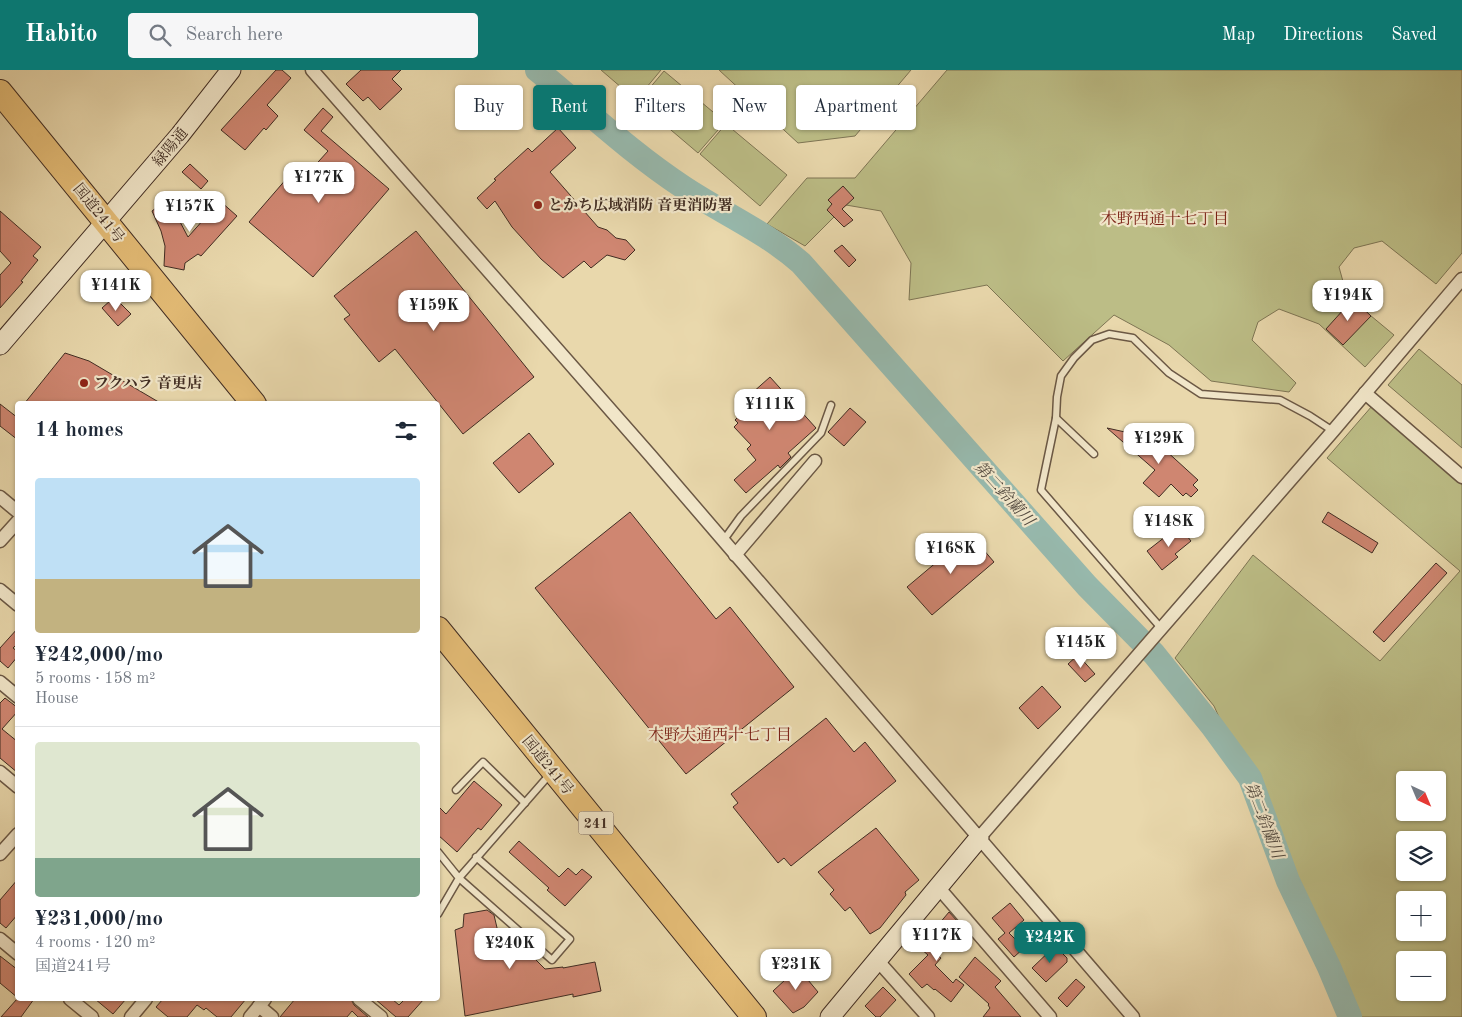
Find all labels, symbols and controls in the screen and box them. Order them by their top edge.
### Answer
search box [128,13,478,58]
icon: search [146,21,174,49]
text: Habito [25,23,98,47]
text: Search here [186,26,283,45]
text: Map [1222,26,1255,44]
text: Directions [1283,26,1363,44]
text: Saved [1391,26,1437,44]
chip: Buy [455,85,523,130]
chip: Rent [533,85,606,130]
chip: Filters [616,85,703,130]
chip: New [713,85,786,130]
chip: Apartment [796,85,916,130]
street label: 緑陽通 [149,125,191,170]
pin: ¥177K [284,162,354,204]
text: ¥177K [294,170,344,186]
street label: 国道241号 [70,180,128,246]
pin: ¥157K [155,190,225,233]
place label: とかち広域消防 音更消防署 [548,197,732,214]
text: ¥157K [165,199,215,215]
marker: とかち広域消防 音更消防署 [532,199,544,211]
district label: 木野西通十七丁目 [1101,210,1229,228]
pin: ¥141K [81,270,151,312]
text: ¥141K [91,278,141,294]
pin: ¥194K [1313,280,1383,322]
text: ¥194K [1323,288,1373,304]
pin: ¥159K [399,290,469,332]
text: ¥159K [409,298,459,314]
place label: フクハラ 音更店 [94,375,202,392]
marker: フクハラ 音更店 [78,377,90,389]
pin: ¥111K [735,388,805,431]
text: ¥111K [745,397,795,413]
icon: filters [392,417,420,445]
text: 14 homes [35,420,123,441]
pin: ¥129K [1124,422,1194,465]
text: ¥129K [1134,431,1184,447]
water label: 第二鈴蘭川 [971,458,1039,531]
pin: ¥148K [1134,506,1204,548]
icon: home [183,511,273,601]
text: ¥148K [1144,514,1194,530]
pin: ¥168K [916,532,986,575]
text: ¥168K [926,541,976,557]
pin: ¥145K [1046,626,1116,669]
text: ¥145K [1056,635,1106,651]
text: ¥242,000/mo [35,645,163,666]
text: 5 rooms · 158 m² [35,671,155,687]
text: House [35,691,78,707]
district label: 木野大通西十七丁目 [648,726,792,744]
street label: 国道241号 [519,732,577,798]
north arrow [1396,771,1446,821]
map controls [1396,771,1446,1001]
icon: home [183,774,273,864]
water label: 第二鈴蘭川 [1241,780,1288,863]
road number: 241 [578,811,614,834]
button: layers [1396,831,1446,881]
button: + [1396,891,1446,941]
text: ¥231,000/mo [35,909,163,930]
pin: ¥117K [902,920,972,962]
pin: ¥242K [1015,922,1085,964]
pin: ¥240K [475,928,545,970]
text: ¥117K [912,928,962,944]
text: ¥242K [1025,930,1075,946]
text: 4 rooms · 120 m² [35,935,155,951]
text: ¥240K [485,936,535,952]
pin: ¥231K [761,948,831,991]
button: − [1396,951,1446,1001]
text: ¥231K [771,957,821,973]
text: 国道241号 [35,959,111,975]

